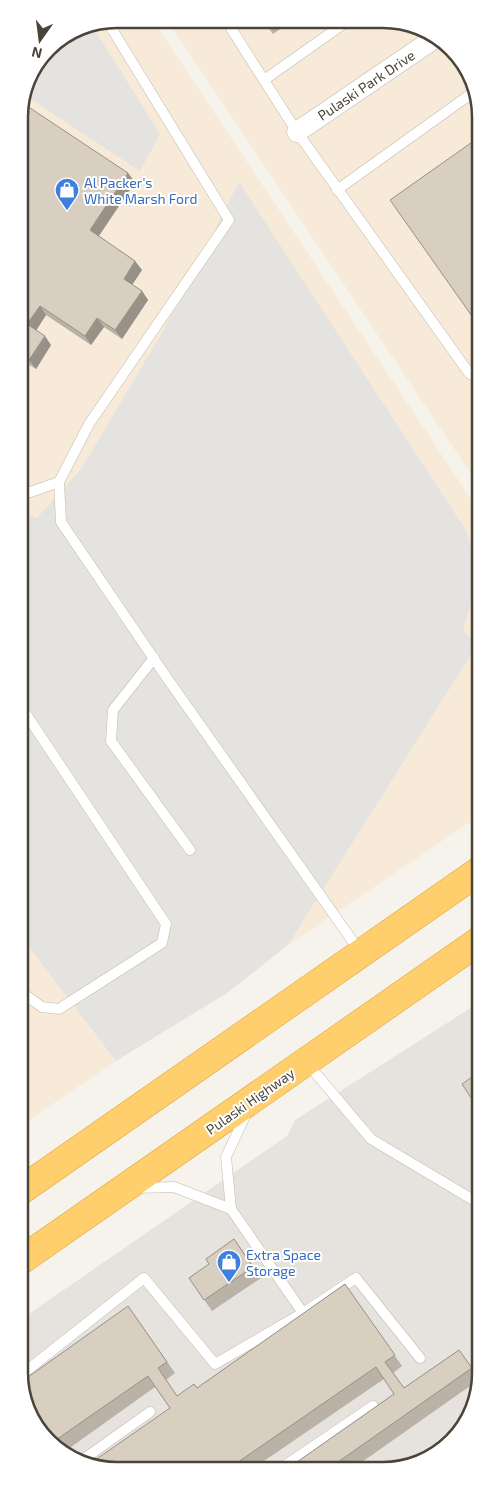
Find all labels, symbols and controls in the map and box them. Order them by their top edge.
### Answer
north arrow [15,15,65,65]
text: N [30,44,44,63]
street label: Pulaski Park Drive [314,46,418,124]
place label: Al Packer's White Marsh Ford [84,174,198,207]
shop icon: Al Packer's White Marsh Ford [54,177,80,211]
street label: Pulaski Highway [202,1064,298,1138]
place label: Extra Space Storage [246,1246,321,1279]
shop icon: Extra Space Storage [216,1249,242,1283]

